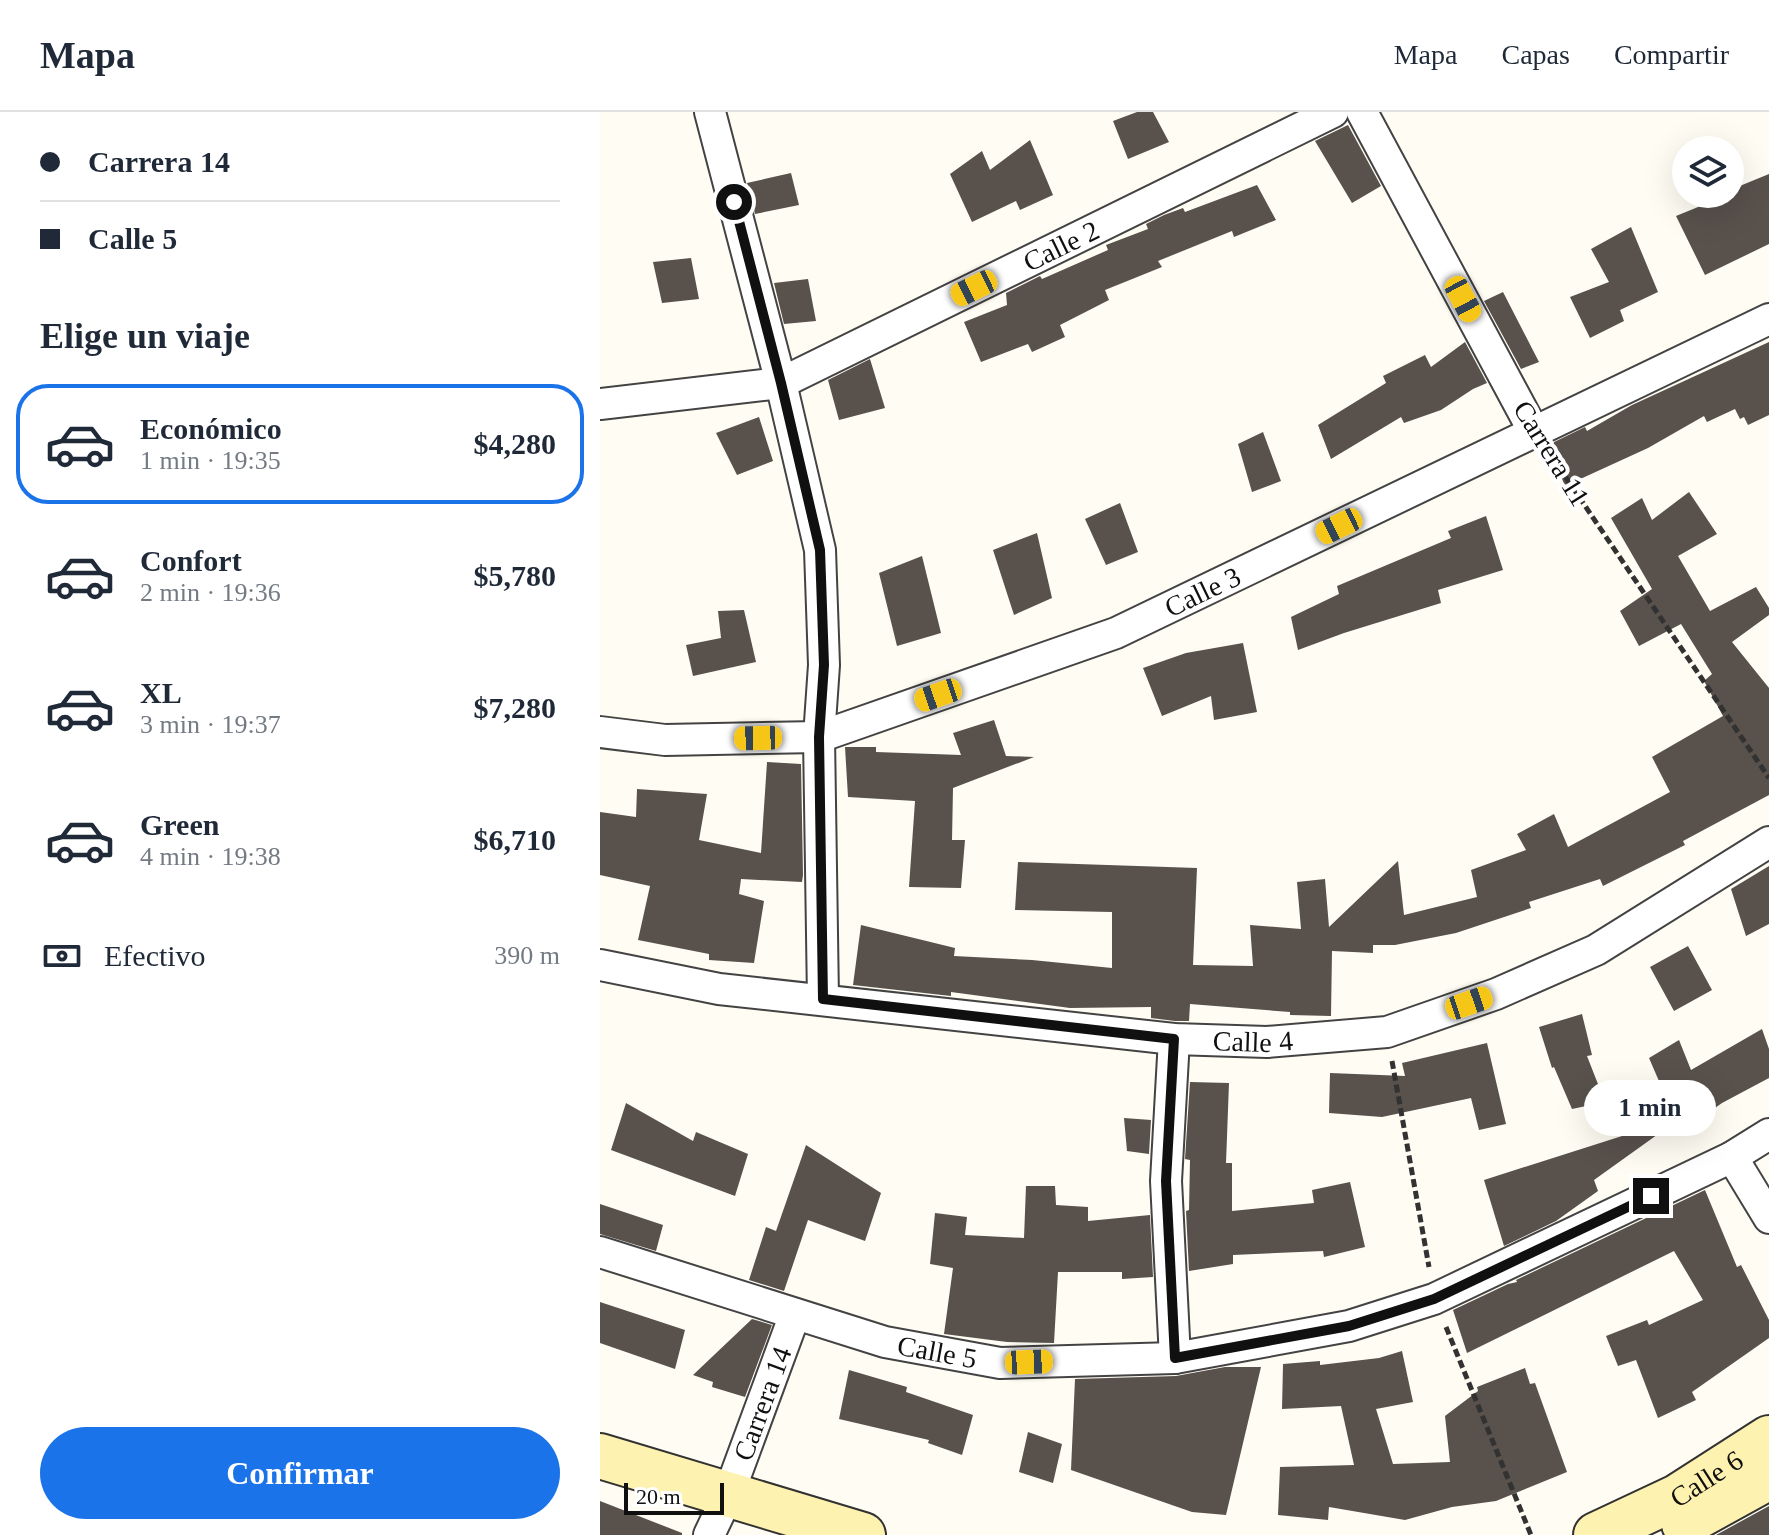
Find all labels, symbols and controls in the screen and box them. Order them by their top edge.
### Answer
text: Mapa [40,34,135,76]
text: Mapa [1394,39,1457,70]
text: Capas [1501,39,1570,70]
text: Compartir [1614,39,1729,70]
map controls [1672,136,1744,208]
button: layers [1672,136,1744,208]
text: Carrera 14 [88,145,230,178]
route start [716,184,752,220]
street label: Calle 2 [1018,214,1104,278]
text: Calle 5 [88,222,177,255]
car [947,267,1001,309]
car [1441,272,1485,326]
text: Elige un viaje [40,316,250,356]
street label: Carrera 11 [1507,395,1596,511]
icon: car [44,408,116,480]
text: Económico [140,412,282,445]
text: $4,280 [474,427,556,460]
text: 1 min · 19:35 [140,446,281,475]
car [1312,505,1366,547]
icon: car [44,540,116,612]
text: Confort [140,544,242,577]
text: $5,780 [474,559,556,592]
street label: Calle 3 [1160,561,1245,623]
text: 2 min · 19:36 [140,578,281,607]
icon: car [44,672,116,744]
text: XL [140,676,182,709]
car [911,676,965,714]
text: $7,280 [474,691,556,724]
text: 3 min · 19:37 [140,710,281,739]
car [734,726,782,750]
icon: car [44,804,116,876]
text: Green [140,808,219,841]
text: $6,710 [474,823,556,856]
text: 4 min · 19:38 [140,842,281,871]
icon: cash [40,934,84,978]
text: Efectivo [104,939,206,972]
text: 390 m [494,941,560,970]
car [1442,984,1496,1022]
street label: Calle 4 [1212,1025,1294,1058]
callout: 1 min [1585,1080,1717,1136]
text: 1 min [1619,1093,1681,1122]
route end [1633,1178,1669,1214]
street label: Calle 5 [895,1330,979,1374]
street label: Carrera 14 [727,1342,798,1465]
car [1005,1349,1053,1375]
button: Confirmar [40,1427,560,1519]
street label: Calle 6 [1664,1444,1748,1513]
scale bar [624,1479,724,1515]
text: 20 m [636,1484,681,1509]

